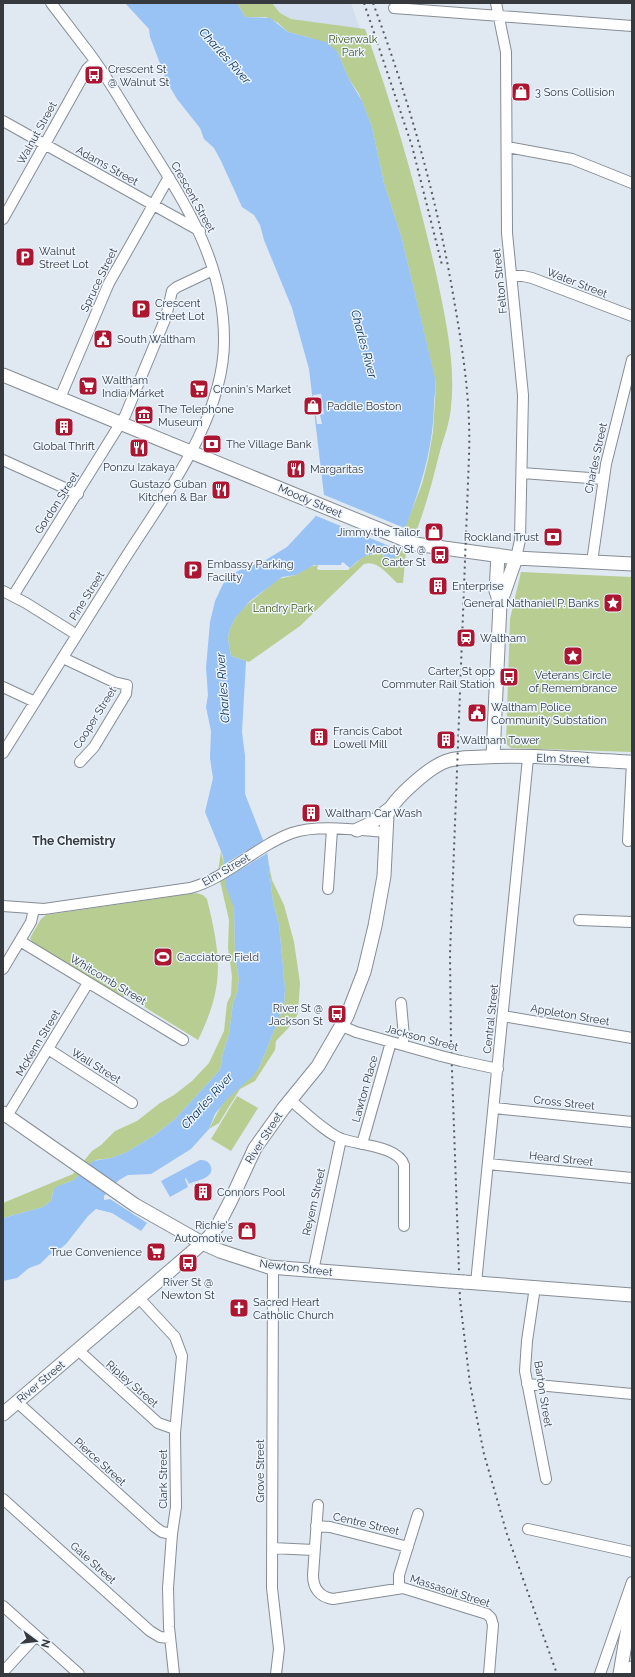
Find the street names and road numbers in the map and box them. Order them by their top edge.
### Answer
street label: Walnut Street [14,99,60,167]
street label: Adams Street [74,144,141,189]
street label: Crescent Street [168,159,218,235]
street label: Spruce Street [78,246,120,314]
street label: Felton Street [490,247,510,314]
street label: Water Street [545,265,609,301]
street label: Charles Street [582,421,610,495]
street label: Gordon Street [32,469,82,536]
street label: Moody Street [276,482,344,520]
street label: Pine Street [67,569,107,623]
street label: Cooper Street [71,684,119,751]
street label: Elm Street [536,752,590,766]
street label: Elm Street [200,851,253,889]
street label: Whitcomb Street [68,952,149,1008]
street label: Central Street [481,983,501,1054]
street label: Appleton Street [529,1002,611,1028]
street label: McKenn Street [13,1007,63,1078]
street label: Jackson Street [384,1022,460,1054]
street label: Wall Street [69,1046,123,1086]
street label: Lawton Place [349,1054,381,1124]
street label: Cross Street [533,1093,596,1113]
street label: River Street [243,1110,286,1166]
street label: Heard Street [528,1149,594,1169]
street label: Reyem Street [300,1167,328,1237]
street label: Newton Street [259,1257,334,1279]
street label: River Street [14,1358,68,1406]
street label: Ripley Street [103,1358,161,1410]
street label: Barton Street [531,1360,555,1428]
street label: Pierce Street [71,1435,129,1489]
street label: Grove Street [254,1439,267,1503]
street label: Clark Street [157,1449,170,1509]
street label: Centre Street [332,1510,401,1538]
street label: Gale Street [68,1539,119,1587]
street label: Massasoit Street [408,1572,492,1610]

